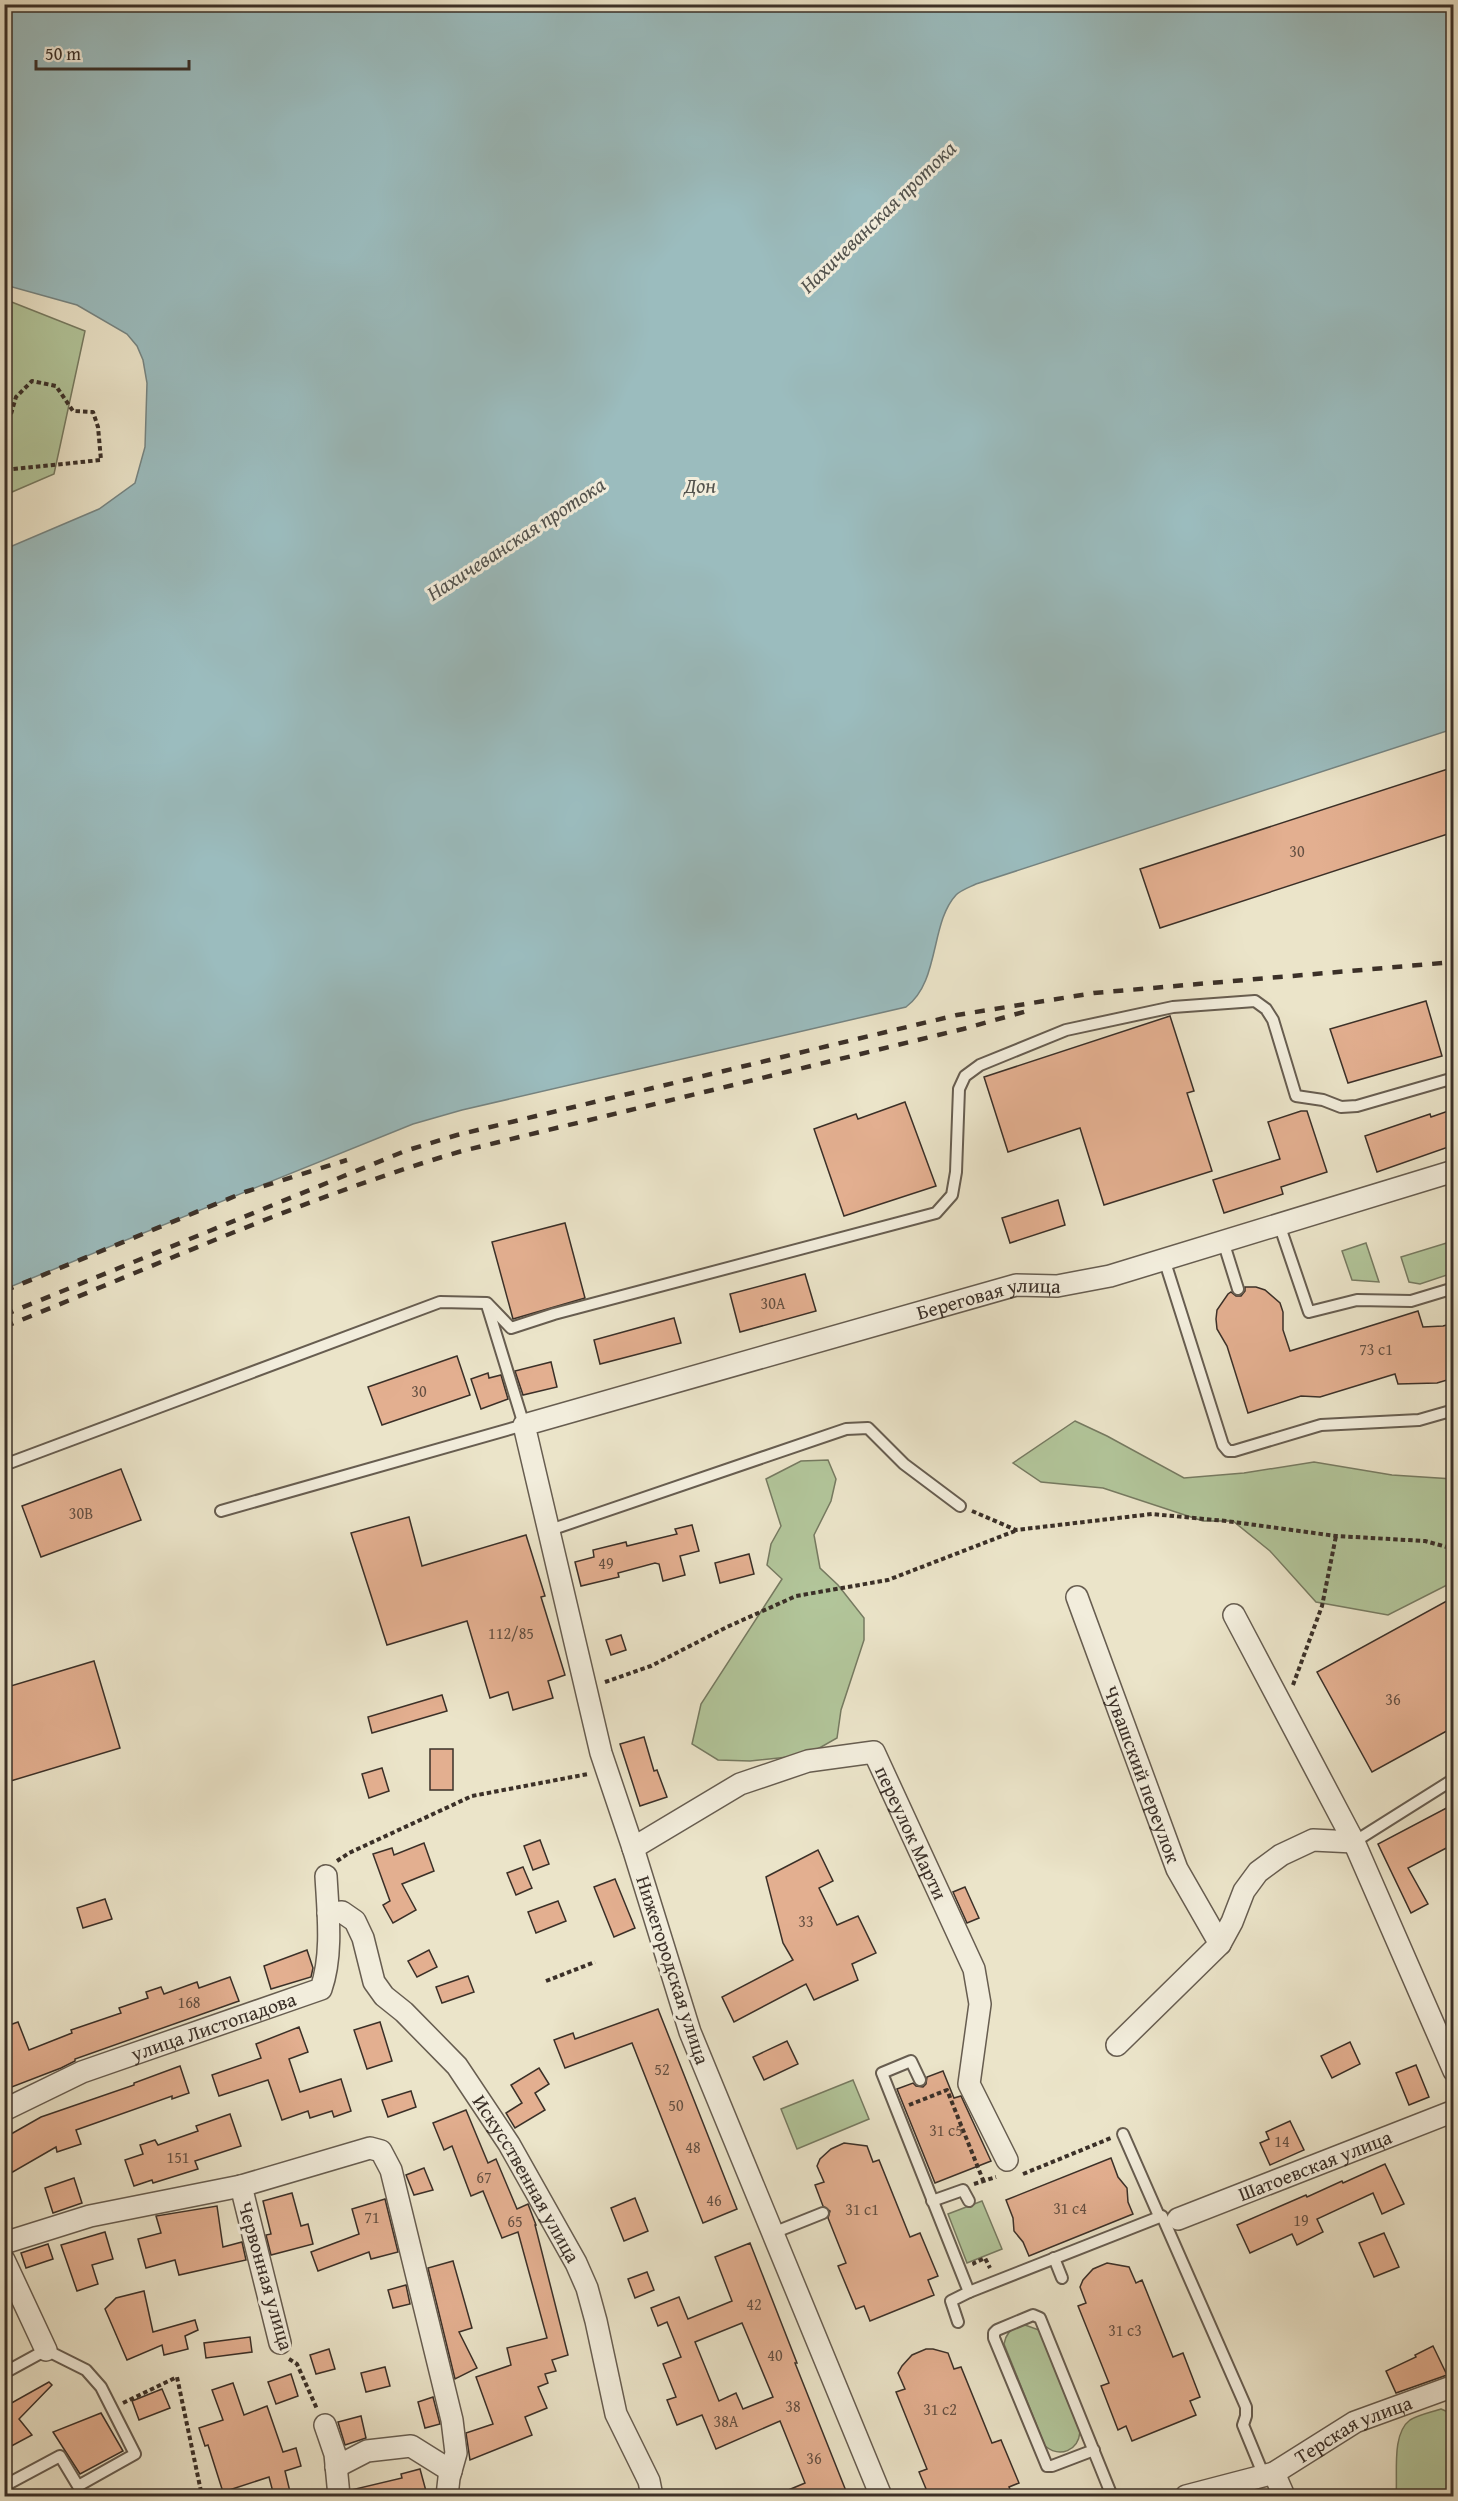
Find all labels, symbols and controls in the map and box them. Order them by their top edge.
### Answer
scale bar [36,33,189,71]
text: 50 m [45,40,81,67]
water label: Нахичеванская протока [792,133,963,300]
water label: Нахичеванская протока [420,469,611,608]
water label: Дон [683,470,716,501]
house number: 30 [1289,839,1305,863]
street label: Береговая улица [913,1270,1061,1327]
house number: 30А [760,1291,786,1315]
house number: 73 с1 [1359,1337,1393,1361]
house number: 30 [411,1379,427,1403]
house number: 30В [69,1501,93,1525]
house number: 49 [598,1551,614,1575]
house number: 112/85 [488,1621,534,1645]
street label: Чувашский переулок [1097,1681,1189,1868]
house number: 36 [1385,1687,1401,1711]
street label: переулок Марти [868,1761,955,1904]
street label: Нижегородская улица [629,1872,718,2069]
house number: 33 [798,1909,814,1933]
street label: улица Листопадова [126,1984,300,2068]
house number: 168 [177,1990,201,2014]
house number: 52 [654,2057,670,2081]
street label: Искусственная улица [466,2089,588,2268]
house number: 50 [668,2093,684,2117]
house number: 31 с5 [929,2118,963,2142]
street label: Шатоевская улица [1234,2122,1396,2208]
house number: 14 [1274,2129,1290,2153]
house number: 48 [685,2135,701,2159]
house number: 151 [166,2145,190,2169]
house number: 67 [476,2165,492,2189]
house number: 46 [706,2188,722,2212]
house number: 31 с4 [1053,2196,1087,2220]
house number: 31 с1 [845,2197,879,2221]
street label: Червонная улица [231,2198,302,2354]
house number: 71 [364,2205,380,2229]
house number: 19 [1293,2208,1309,2232]
house number: 65 [507,2209,523,2233]
house number: 42 [746,2292,762,2316]
house number: 31 с3 [1108,2318,1142,2342]
house number: 40 [767,2343,783,2367]
street label: Терская улица [1289,2387,1416,2471]
house number: 38 [785,2394,801,2418]
house number: 31 с2 [923,2397,957,2421]
house number: 38А [713,2409,739,2433]
house number: 36 [806,2446,822,2470]

